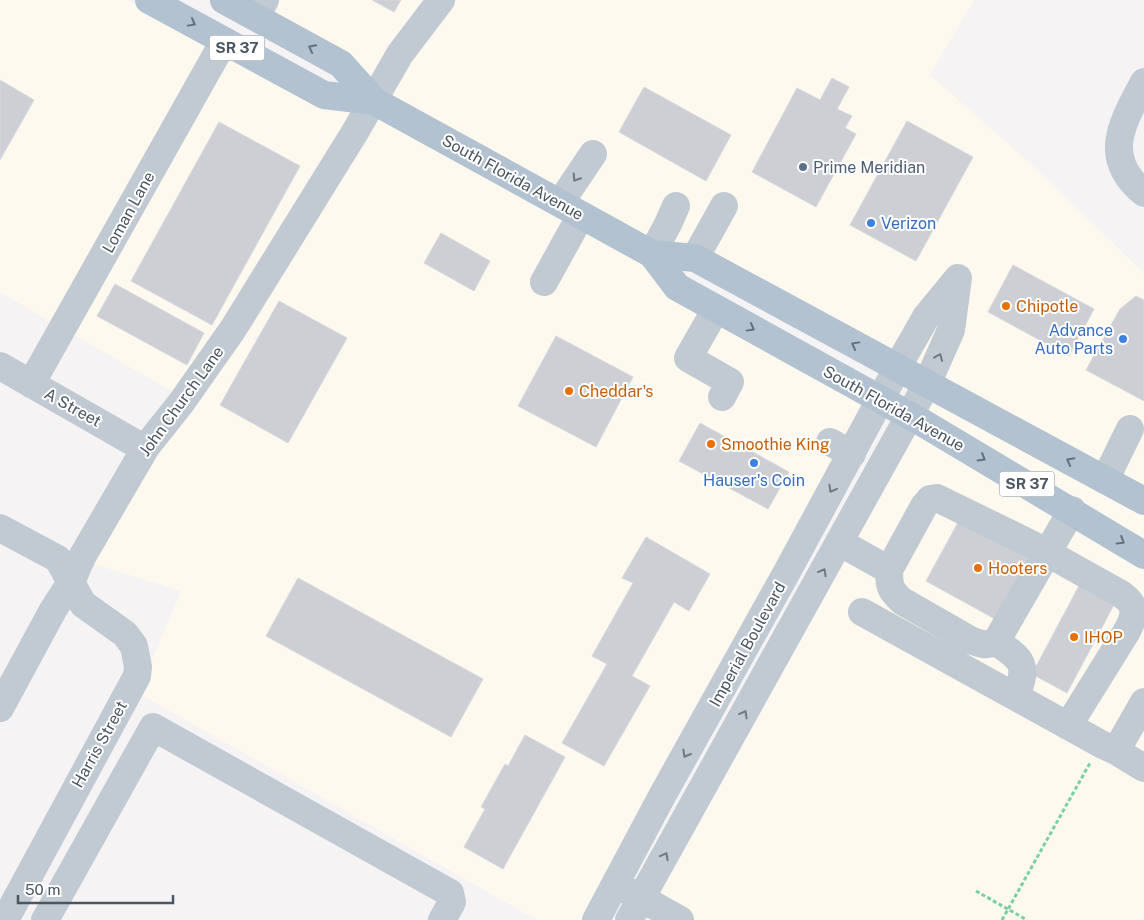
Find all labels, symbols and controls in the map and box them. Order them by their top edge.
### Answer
one-way arrow [187,17,196,27]
road number: SR 37 [210,36,264,60]
one-way arrow [309,44,318,54]
street label: South Florida Avenue [439,131,587,224]
place label: Prime Meridian [813,158,925,177]
marker: Prime Meridian [797,161,809,173]
street label: Loman Lane [98,168,159,256]
one-way arrow [573,173,582,182]
place label: Verizon [881,214,936,233]
marker: Verizon [865,217,877,229]
place label: Chipotle [1016,297,1078,316]
marker: Chipotle [1000,300,1012,312]
place label: Advance Auto Parts [1034,321,1113,358]
one-way arrow [745,322,754,332]
marker: Advance Auto Parts [1117,333,1129,345]
one-way arrow [851,341,860,351]
street label: John Church Lane [135,343,228,460]
one-way arrow [933,353,944,362]
street label: South Florida Avenue [820,362,968,455]
place label: Cheddar's [579,382,653,401]
street label: A Street [41,384,104,431]
marker: Cheddar's [563,385,575,397]
place label: Smoothie King [721,435,830,454]
marker: Smoothie King [705,438,717,450]
one-way arrow [977,451,986,461]
marker: Hauser's Coin [748,457,760,469]
one-way arrow [1067,457,1076,467]
place label: Hauser's Coin [703,471,805,490]
road number: SR 37 [1000,472,1054,496]
one-way arrow [829,484,839,493]
one-way arrow [1116,535,1125,545]
place label: Hooters [988,559,1047,578]
marker: Hooters [972,562,984,574]
one-way arrow [816,568,826,577]
street label: Imperial Boulevard [705,579,790,710]
place label: IHOP [1084,628,1123,647]
marker: IHOP [1068,631,1080,643]
street label: Harris Street [68,698,131,791]
one-way arrow [737,710,747,719]
one-way arrow [682,748,692,757]
one-way arrow [658,852,668,861]
scale bar [18,872,172,904]
text: 50 m [25,881,60,898]

